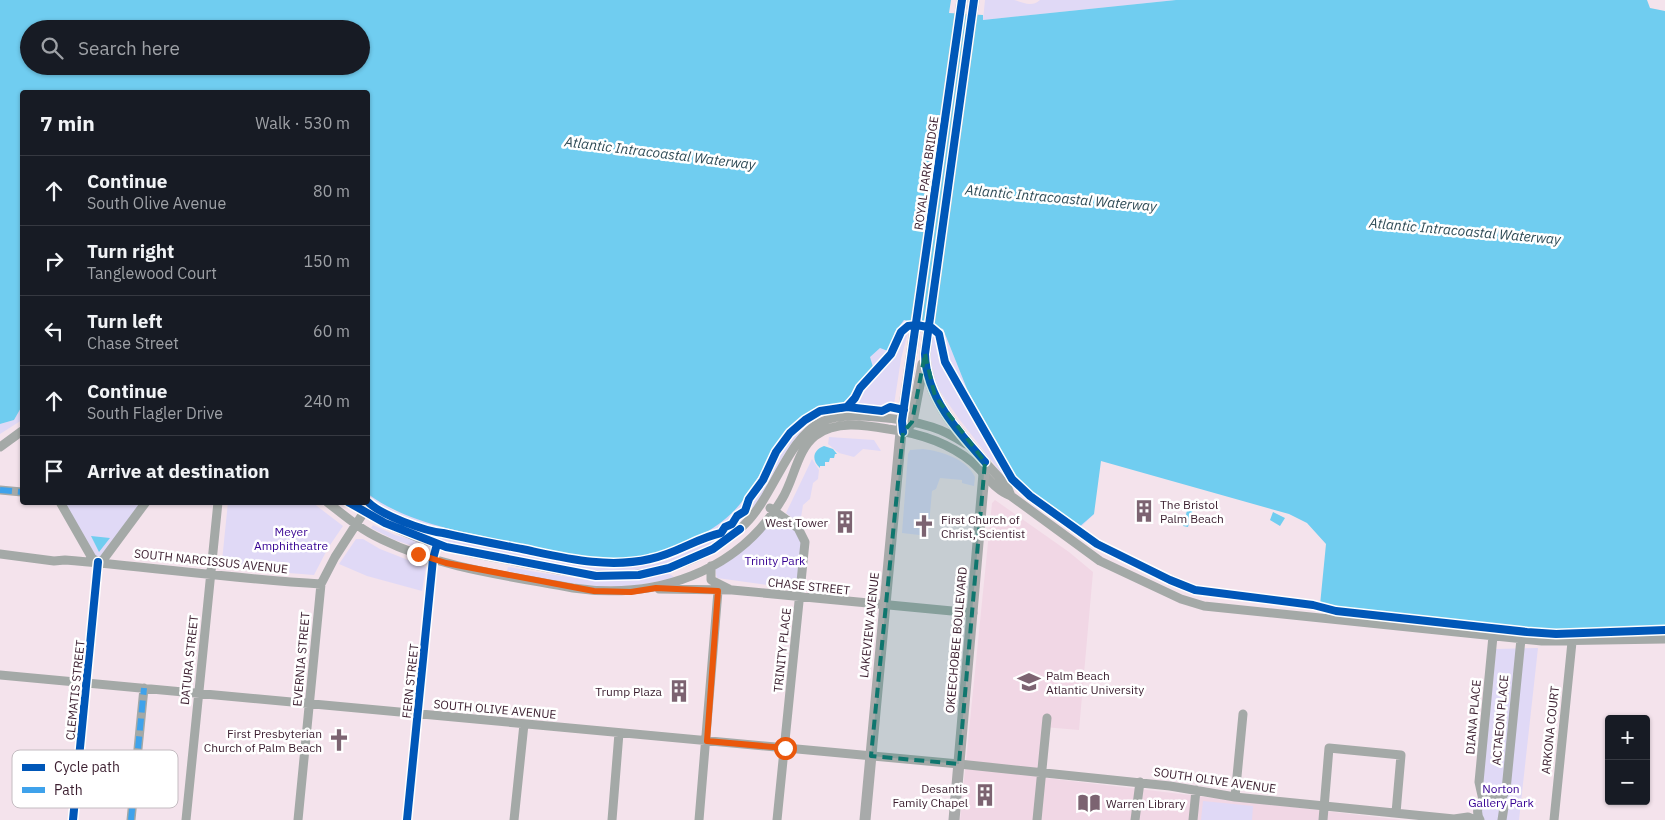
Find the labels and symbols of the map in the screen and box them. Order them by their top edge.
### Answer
street label: ROYAL PARK BRIDGE [911,115,941,231]
water label: Atlantic Intracoastal Waterway [562,132,758,174]
water label: Atlantic Intracoastal Waterway [963,181,1159,215]
water label: Atlantic Intracoastal Waterway [1367,214,1563,248]
place label: The Bristol Palm Beach [1160,497,1224,526]
building icon: The Bristol Palm Beach [1131,498,1157,524]
building icon: West Tower [832,509,858,535]
place label: First Church of Christ, Scientist [941,512,1025,541]
church icon: First Church of Christ, Scientist [911,513,937,539]
place label: West Tower [765,515,829,530]
park label: Meyer Amphitheatre [254,524,328,553]
route end [407,543,430,566]
street label: SOUTH NARCISSUS AVENUE [133,545,289,577]
park label: Trinity Park [745,553,806,568]
street label: OKEECHOBEE BOULEVARD [942,566,970,714]
street label: LAKEVIEW AVENUE [856,571,882,679]
street label: CHASE STREET [767,574,851,598]
street label: TRINITY PLACE [770,607,794,693]
street label: EVERNIA STREET [289,611,313,707]
street label: DATURA STREET [177,614,201,706]
street label: CLEMATIS STREET [62,639,88,741]
street label: FERN STREET [399,643,421,719]
place label: Palm Beach Atlantic University [1046,668,1144,697]
school or university icon: Palm Beach Atlantic University [1016,669,1042,695]
street label: ACTAEON PLACE [1489,674,1511,766]
building icon: Trump Plaza [666,678,692,704]
street label: DIANA PLACE [1462,679,1484,755]
place label: Trump Plaza [595,684,663,699]
street label: ARKONA COURT [1538,685,1562,775]
street label: SOUTH OLIVE AVENUE [433,696,557,722]
place label: First Presbyterian Church of Palm Beach [204,726,322,755]
church icon: First Presbyterian Church of Palm Beach [326,727,352,753]
route start [774,737,797,760]
legend [12,750,178,808]
text: Cycle path [54,758,120,776]
street label: SOUTH OLIVE AVENUE [1153,764,1277,796]
text: Path [54,781,83,799]
place label: Desantis Family Chapel [892,781,968,810]
park label: Norton Gallery Park [1468,781,1534,810]
building icon: Desantis Family Chapel [972,782,998,808]
library icon: Warren Library [1076,790,1102,816]
place label: Warren Library [1106,796,1185,811]

